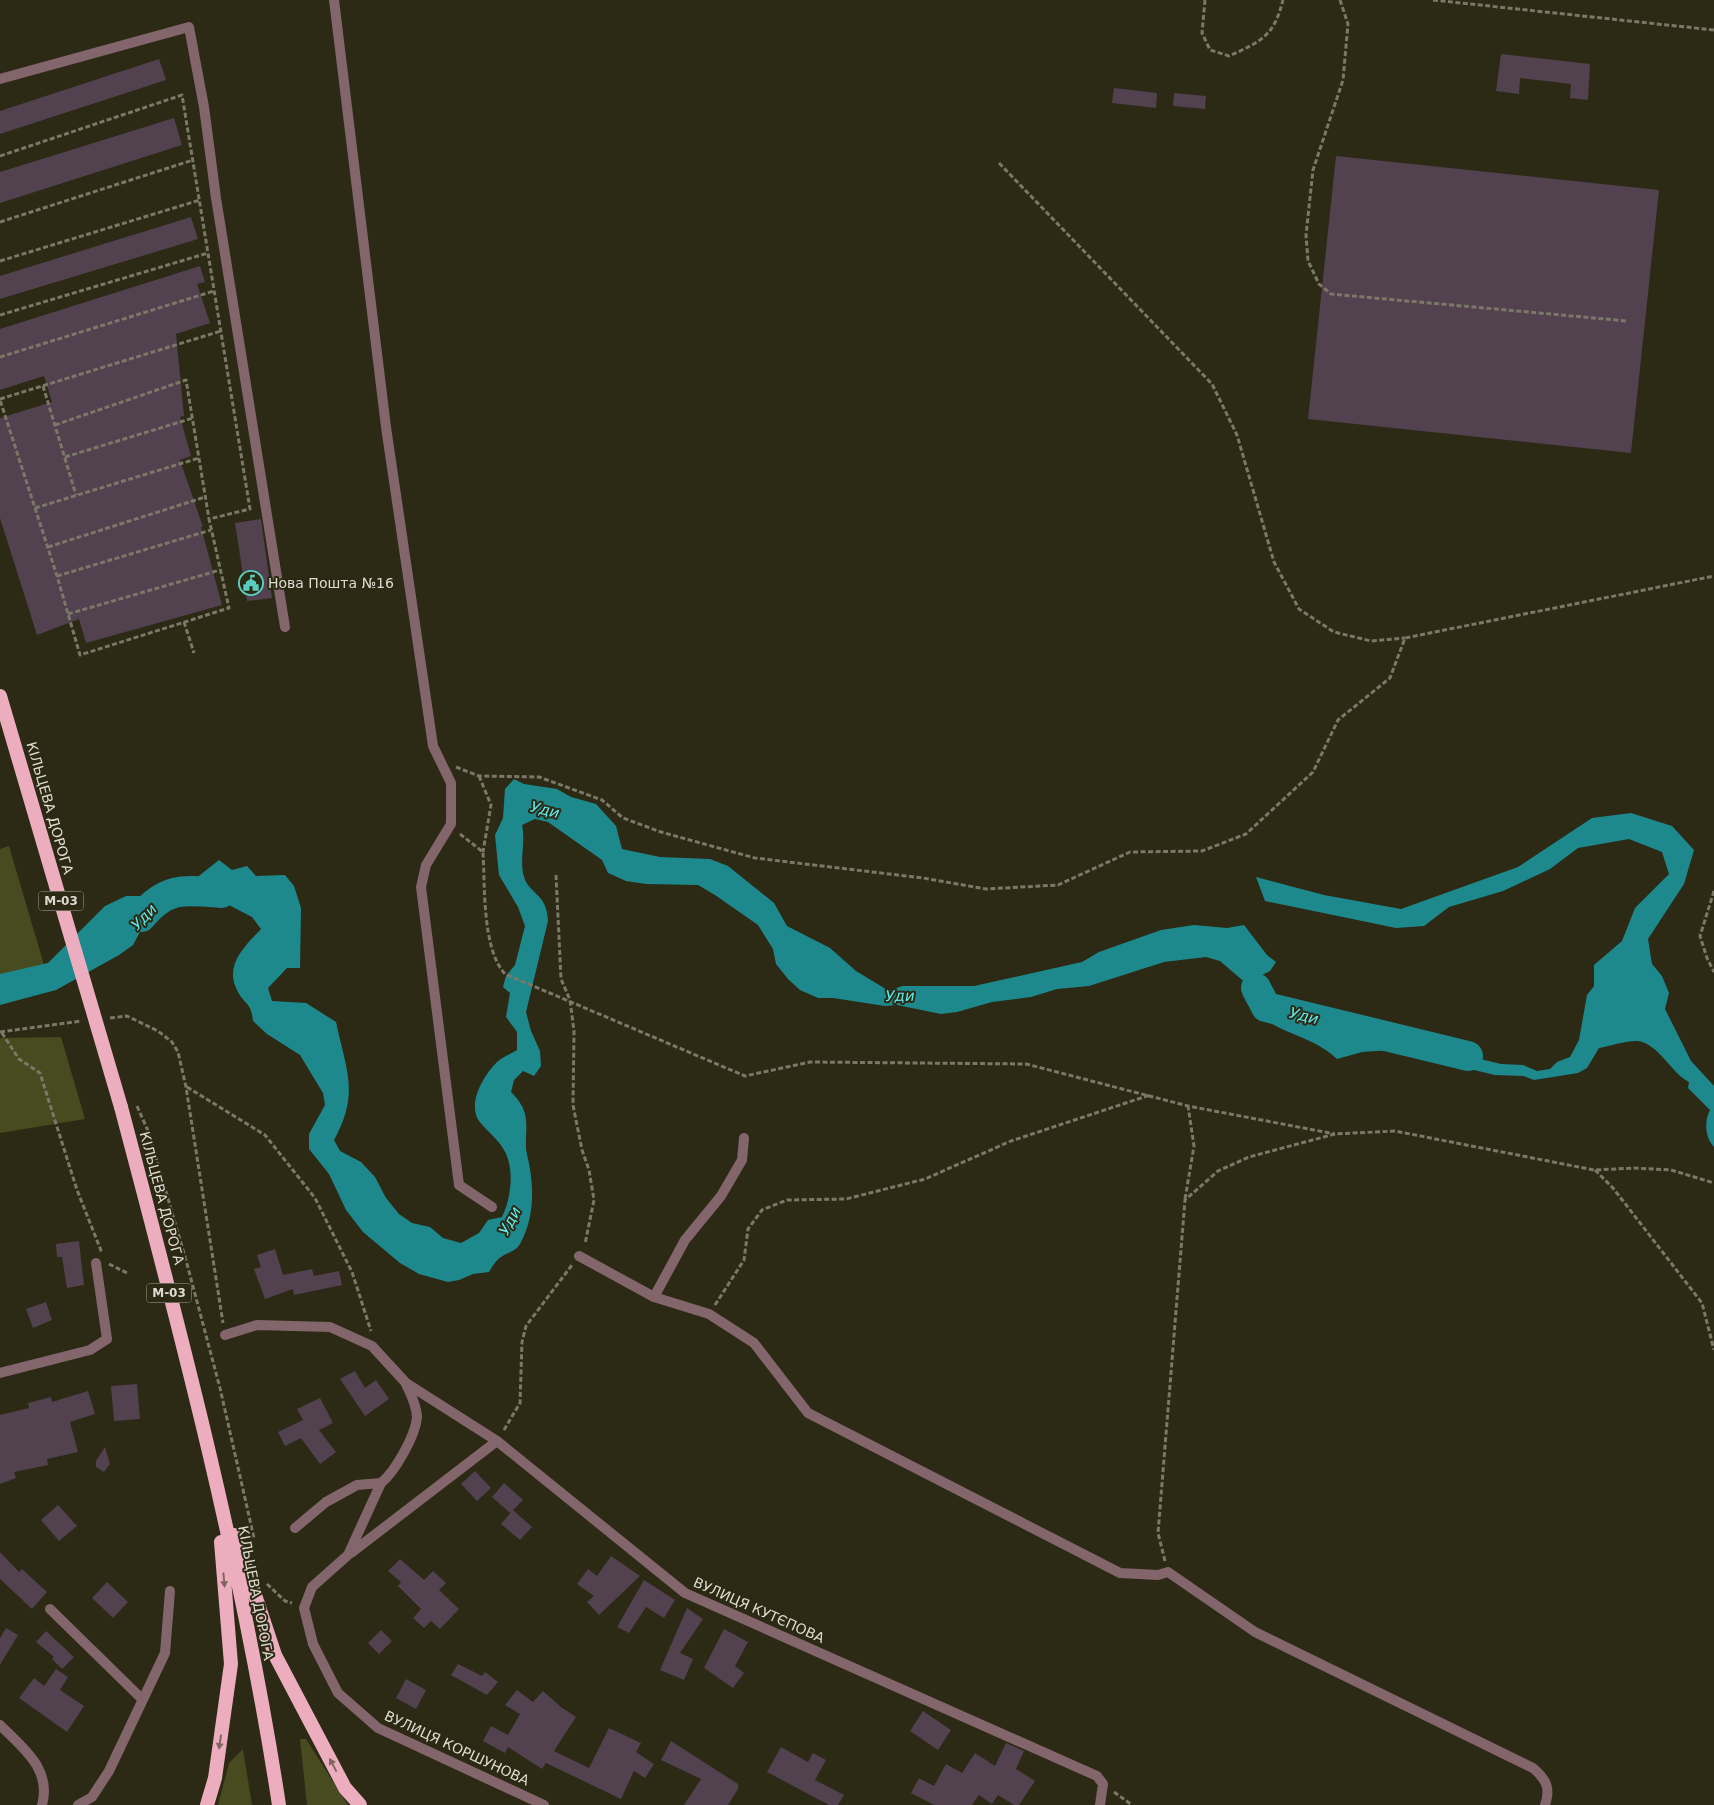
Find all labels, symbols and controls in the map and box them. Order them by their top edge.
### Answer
public building icon: Нова Пошта №16 [238,570,264,596]
place label: Нова Пошта №16 [268,575,394,591]
street label: КІЛЬЦЕВА ДОРОГА [23,740,77,876]
water label: Уди [529,798,562,822]
road number: М-03 [38,891,84,910]
water label: Уди [127,900,161,934]
water label: Уди [885,987,915,1005]
water label: Уди [1288,1004,1321,1028]
street label: КІЛЬЦЕВА ДОРОГА [137,1130,188,1267]
water label: Уди [495,1204,525,1238]
road number: М-03 [146,1284,192,1302]
street label: КІЛЬЦЕВА ДОРОГА [235,1524,277,1662]
one-way arrow [221,1572,229,1588]
street label: ВУЛИЦЯ КУТЄПОВА [691,1574,827,1646]
street label: ВУЛИЦЯ КОРШУНОВА [382,1707,532,1789]
one-way arrow [216,1734,224,1750]
one-way arrow [329,1758,337,1772]

